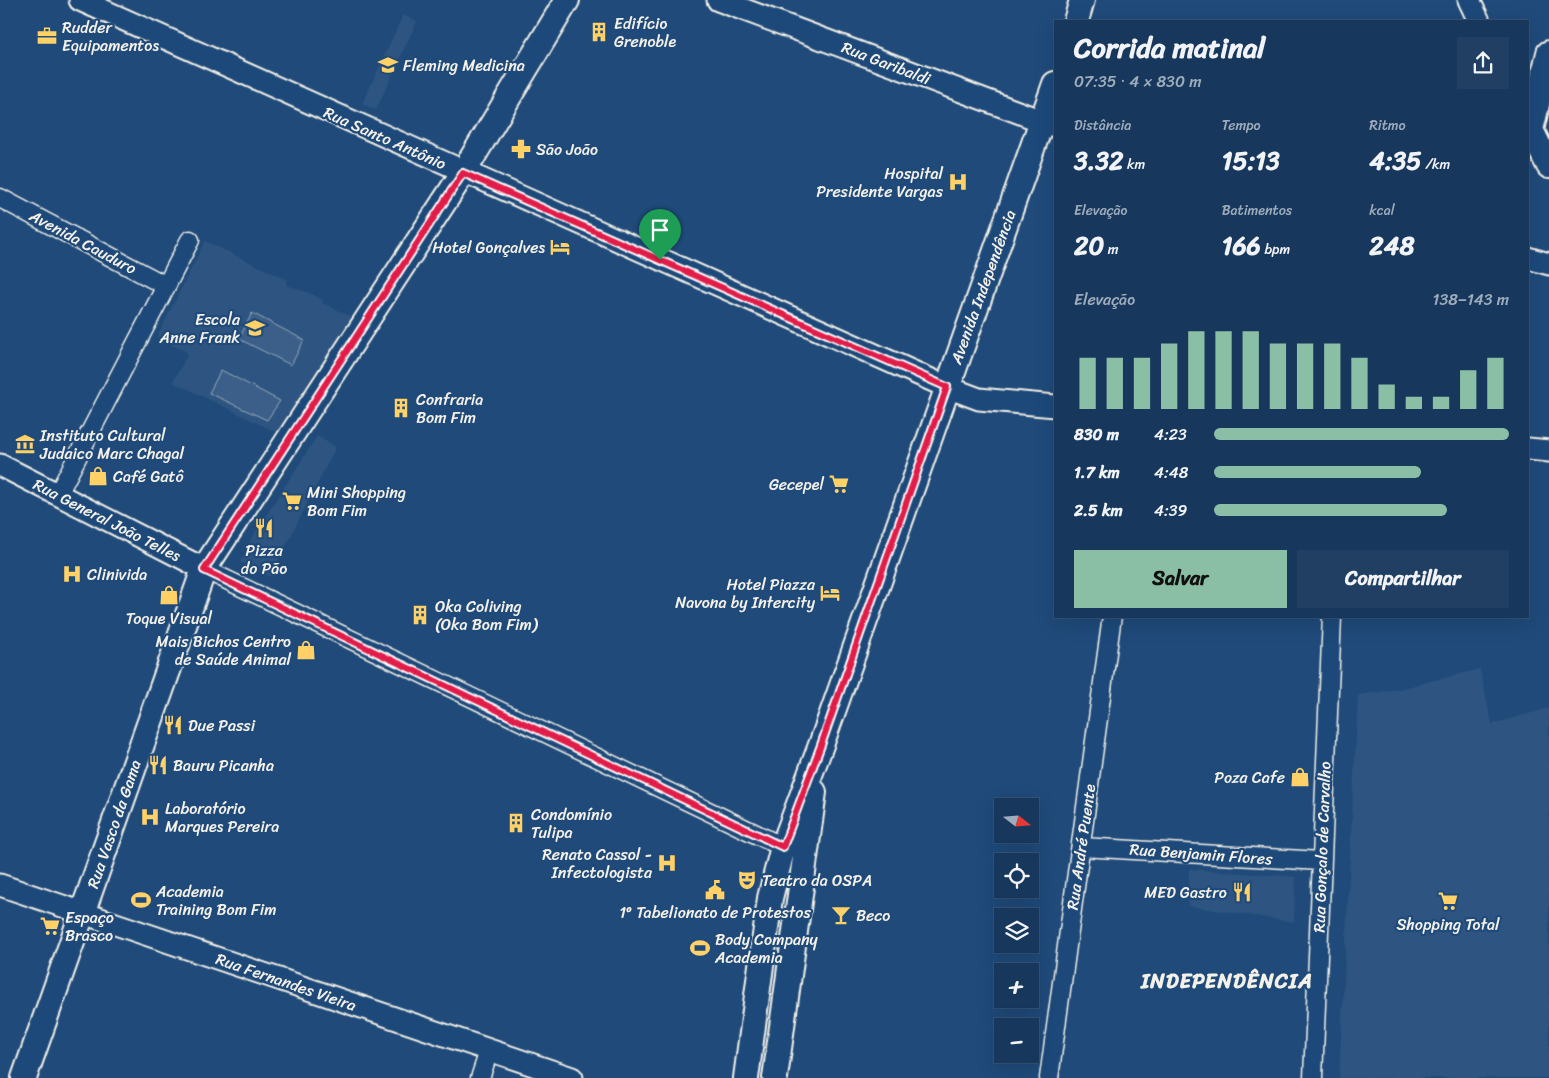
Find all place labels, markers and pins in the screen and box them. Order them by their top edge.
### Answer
place label: Edifício Grenoble [614,9,677,56]
place label: Rudder Equipamentos [62,13,159,60]
building icon: Edifício Grenoble [588,21,610,43]
office icon: Rudder Equipamentos [36,25,58,47]
place label: Fleming Medicina [403,51,525,80]
school or university icon: Fleming Medicina [377,54,399,76]
place label: São João [536,135,598,164]
pharmacy icon: São João [510,138,532,160]
place label: Hospital Presidente Vargas [816,159,944,206]
hospital icon: Hospital Presidente Vargas [947,171,969,193]
pin [639,209,681,260]
place label: Hotel Gonçalves [432,233,545,262]
hotel icon: Hotel Gonçalves [549,236,571,258]
place label: Escola Anne Frank [158,305,241,352]
school or university icon: Escola Anne Frank [244,317,266,339]
place label: Confraria Bom Fim [416,385,483,432]
building icon: Confraria Bom Fim [390,397,412,419]
place label: Instituto Cultural Judaico Marc Chagal [39,421,185,468]
museum icon: Instituto Cultural Judaico Marc Chagal [14,433,36,455]
place label: Café Gatô [113,462,184,491]
shop icon: Café Gatô [87,465,109,487]
place label: Gecepel [769,470,824,499]
supermarket icon: Gecepel [828,473,850,495]
place label: Mini Shopping Bom Fim [307,478,406,525]
supermarket icon: Mini Shopping Bom Fim [281,490,303,512]
restaurant icon: Pizza do Pão [253,517,275,539]
place label: Pizza do Pão [241,536,287,583]
place label: Clinivida [87,560,147,589]
hospital icon: Clinivida [61,563,83,585]
place label: Hotel Piazza Navona by Intercity [675,570,816,617]
hotel icon: Hotel Piazza Navona by Intercity [819,582,841,604]
shop icon: Toque Visual [158,584,180,606]
place label: Oka Coliving (Oka Bom Fim) [435,592,539,639]
place label: Toque Visual [126,604,213,633]
building icon: Oka Coliving (Oka Bom Fim) [409,604,431,626]
place label: Mais Bichos Centro de Saúde Animal [156,627,291,674]
shop icon: Mais Bichos Centro de Saúde Animal [295,639,317,661]
place label: Due Passi [188,711,256,740]
restaurant icon: Due Passi [162,714,184,736]
place label: Bauru Picanha [173,751,274,780]
restaurant icon: Bauru Picanha [147,754,169,776]
place label: Poza Cafe [1214,763,1285,792]
shop icon: Poza Cafe [1289,766,1311,788]
place label: Laboratório Marques Pereira [165,794,279,841]
place label: Condomínio Tulipa [531,800,612,847]
hospital icon: Laboratório Marques Pereira [139,806,161,828]
building icon: Condomínio Tulipa [505,812,527,834]
place label: Renato Cassol - Infectologista [542,840,653,887]
hospital icon: Renato Cassol - Infectologista [656,852,678,874]
place label: Teatro da OSPA [762,866,872,895]
theatre icon: Teatro da OSPA [736,869,758,891]
place label: Academia Training Bom Fim [155,877,277,924]
place label: MED Gastro [1144,878,1227,907]
public building icon: 1º Tabelionato de Protestos [704,879,726,901]
restaurant icon: MED Gastro [1231,881,1253,903]
sports icon: Academia Training Bom Fim [130,889,152,911]
supermarket icon: Shopping Total [1437,890,1459,912]
place label: 1º Tabelionato de Protestos [619,898,811,927]
place label: Beco [856,901,890,930]
place label: Espaço Brasco [65,903,114,950]
bar icon: Beco [830,904,852,926]
place label: Shopping Total [1396,910,1500,939]
supermarket icon: Espaço Brasco [39,915,61,937]
place label: Body Company Academia [714,925,819,972]
sports icon: Body Company Academia [689,937,711,959]

